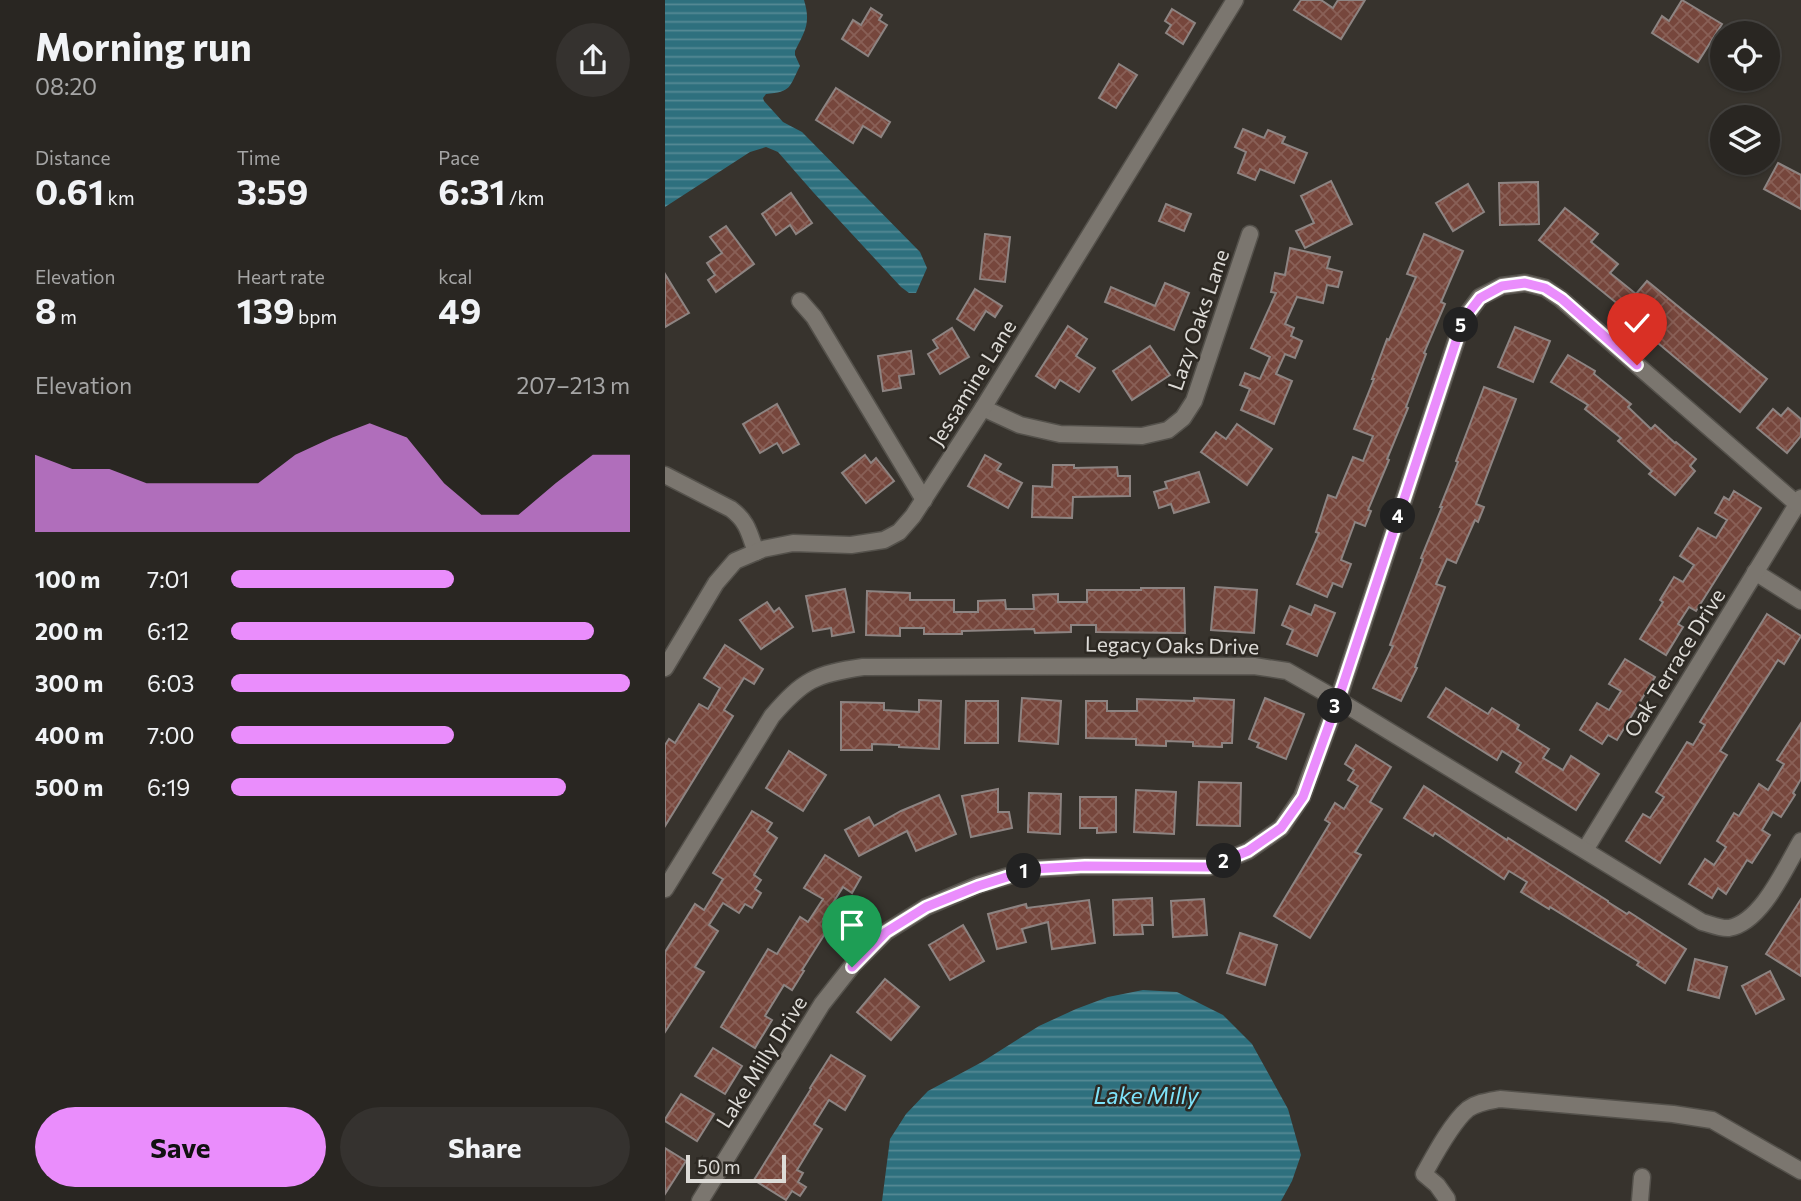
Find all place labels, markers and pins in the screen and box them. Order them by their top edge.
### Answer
pin [1607,293,1667,365]
pin: 5 [1443,308,1479,342]
pin: 4 [1381,498,1415,534]
pin: 3 [1317,688,1353,724]
pin: 2 [1207,844,1241,878]
pin: 1 [1007,854,1041,888]
pin [822,895,882,967]

